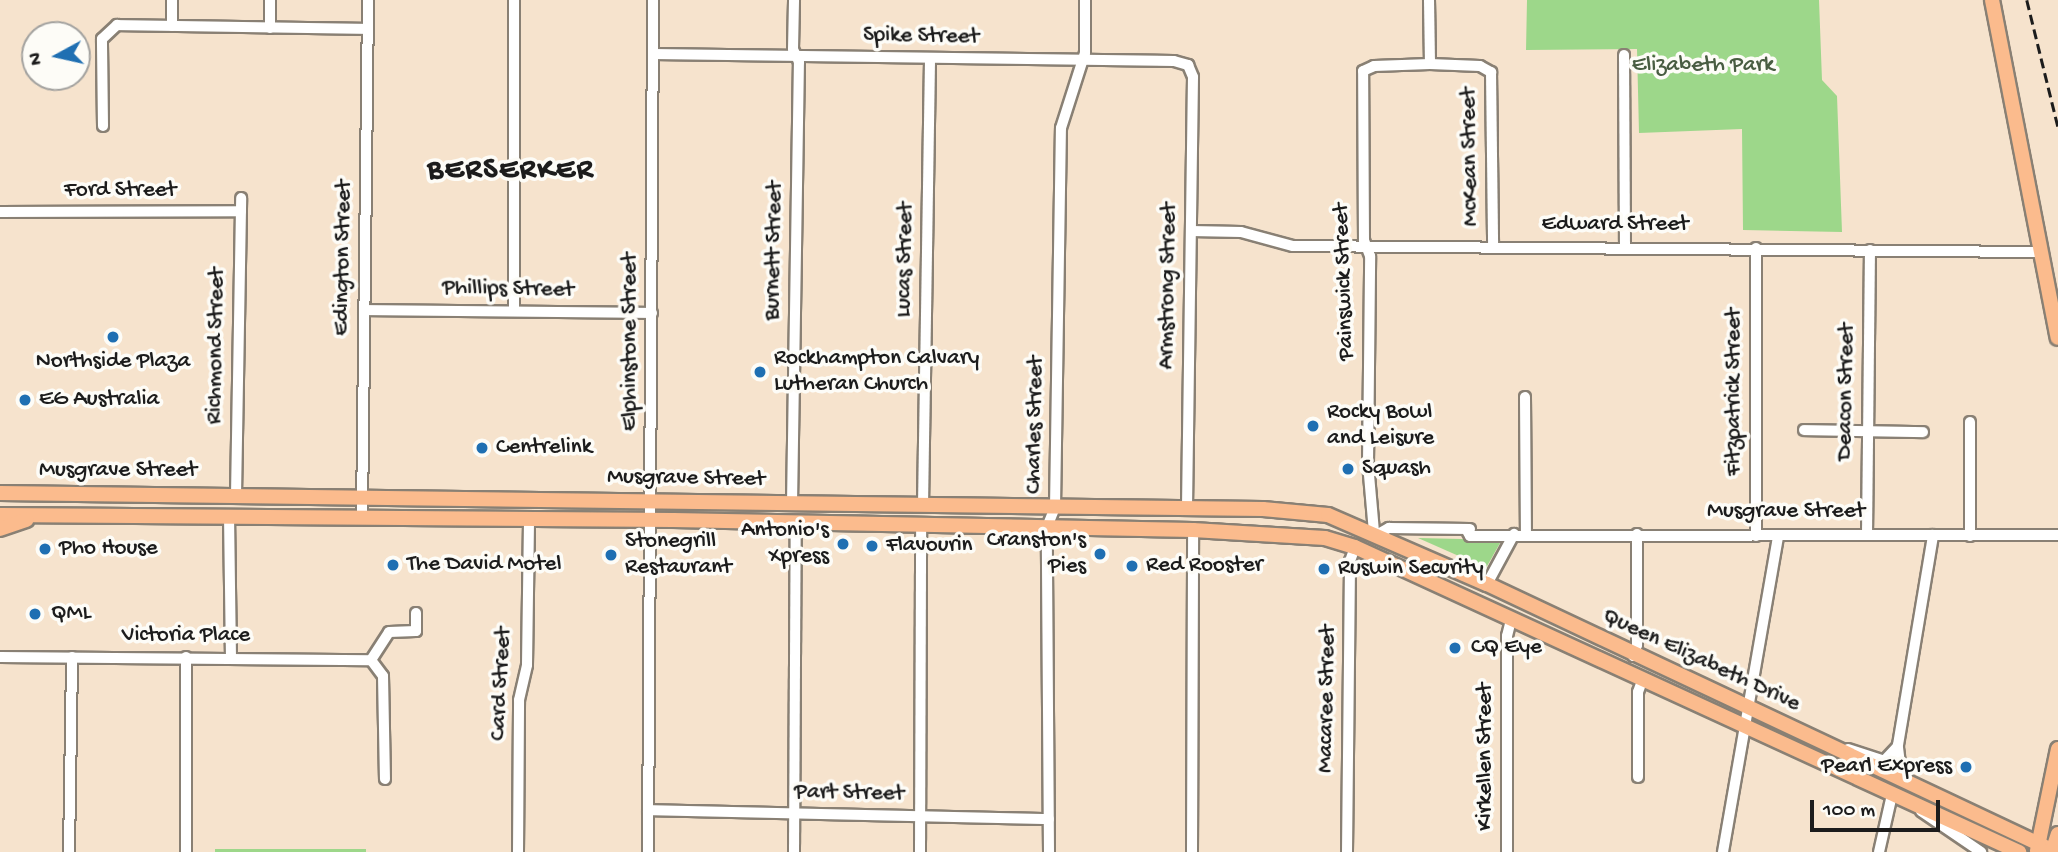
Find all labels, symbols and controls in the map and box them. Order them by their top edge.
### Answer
north arrow [21,21,91,91]
street label: Spike Street [863,22,979,52]
text: N [24,51,49,66]
park label: Elizabeth Park [1632,52,1774,80]
street label: McKean Street [1456,87,1486,227]
district label: BERSERKER [429,154,593,190]
street label: Ford Street [64,177,176,205]
street label: Edington Street [329,180,359,336]
street label: Burnett Street [760,181,790,321]
street label: Lucas Street [891,202,921,318]
street label: Armstrong Street [1154,202,1184,370]
street label: Painswick Street [1328,203,1362,361]
street label: Edward Street [1542,211,1688,239]
street label: Elphinstone Street [617,253,645,431]
street label: Richmond Street [202,267,232,425]
street label: Phillips Street [442,275,574,305]
street label: Fitzpatrick Street [1721,308,1749,476]
street label: Deacon Street [1832,323,1862,461]
marker: Northside Plaza [105,329,121,345]
place label: Rockhampton Calvary Lutheran Church [774,345,979,399]
place label: Northside Plaza [36,348,190,376]
street label: Charles Street [1021,356,1051,494]
marker: Rockhampton Calvary Lutheran Church [752,364,768,380]
place label: EG Australia [39,386,159,414]
marker: EG Australia [17,392,33,408]
place label: Rocky Bowl and Leisure [1327,399,1434,453]
marker: Rocky Bowl and Leisure [1305,418,1321,434]
place label: Centrelink [496,434,592,462]
marker: Centrelink [474,440,490,456]
place label: Squash [1362,455,1431,483]
street label: Musgrave Street [39,457,197,485]
marker: Squash [1340,461,1356,477]
street label: Musgrave Street [607,464,765,494]
street label: Musgrave Street [1707,498,1865,526]
place label: Antonio's Xpress [741,517,829,571]
place label: Cranston's Pies [987,527,1086,581]
place label: Stonegrill Restaurant [625,528,732,582]
place label: Flavourin [886,532,973,560]
place label: Pho House [59,535,158,563]
marker: Antonio's Xpress [835,536,851,552]
marker: Flavourin [864,538,880,554]
marker: Pho House [37,541,53,557]
marker: Cranston's Pies [1092,546,1108,562]
marker: Stonegrill Restaurant [603,547,619,563]
place label: The David Motel [407,551,562,579]
place label: Red Rooster [1146,552,1263,580]
place label: Ruswin Security [1338,555,1483,583]
marker: The David Motel [385,557,401,573]
marker: Red Rooster [1124,558,1140,574]
marker: Ruswin Security [1316,561,1332,577]
place label: QML [51,600,91,628]
street label: Queen Elizabeth Drive [1598,603,1804,719]
marker: QML [25,604,45,624]
street label: Victoria Place [122,622,250,650]
street label: Macaree Street [1313,625,1343,773]
street label: Card Street [485,627,519,741]
place label: CQ Eye [1471,634,1542,662]
marker: CQ Eye [1445,638,1465,658]
street label: Kirkellen Street [1472,683,1500,831]
place label: Pearl Express [1821,753,1952,781]
marker: Pearl Express [1958,759,1974,775]
street label: Part Street [794,779,904,809]
scale bar [1813,786,1942,830]
text: 100 m [1823,799,1875,824]

